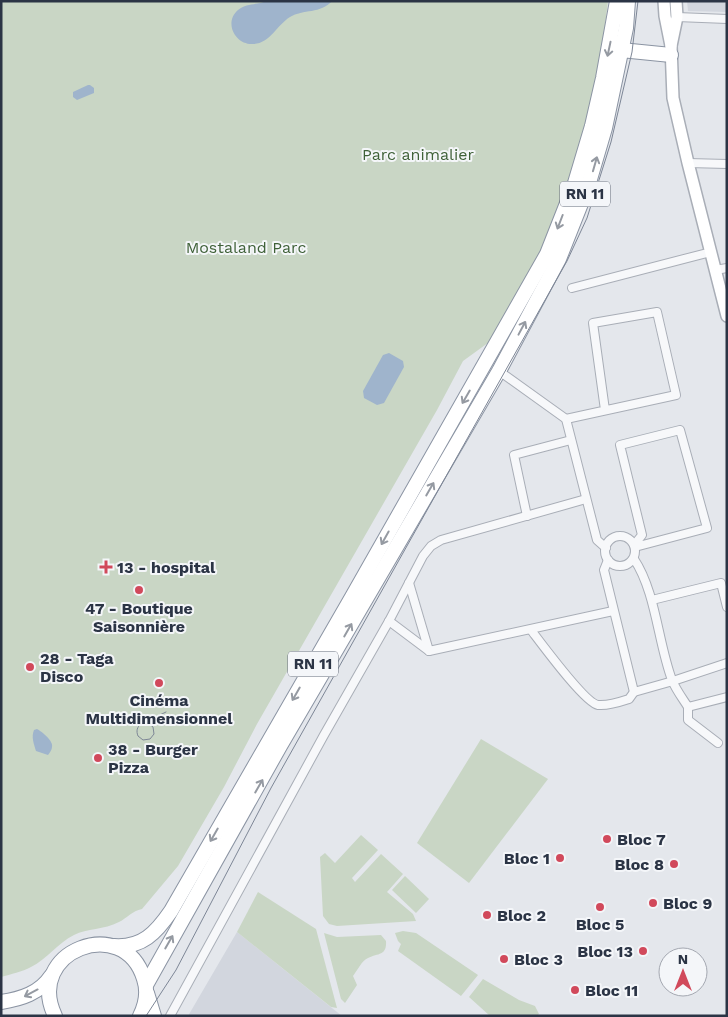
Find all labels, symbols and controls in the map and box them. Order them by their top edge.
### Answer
one-way arrow [604,41,613,57]
park label: Parc animalier [362,145,474,164]
one-way arrow [590,157,600,173]
road number: RN 11 [560,182,610,206]
one-way arrow [555,214,564,229]
park label: Mostaland Parc [186,238,306,257]
one-way arrow [517,321,527,336]
one-way arrow [460,389,470,404]
one-way arrow [426,483,436,497]
one-way arrow [380,531,390,545]
place label: 13 - hospital [117,558,216,577]
marker: 13 - hospital [99,560,113,574]
marker: 47 - Boutique Saisonnière [133,584,145,596]
place label: 47 - Boutique Saisonnière [85,599,193,636]
one-way arrow [344,623,354,637]
place label: 28 - Taga Disco [40,649,114,686]
road number: RN 11 [288,652,338,676]
marker: 28 - Taga Disco [24,661,36,673]
marker: Cinéma Multidimensionnel [153,677,165,689]
one-way arrow [290,687,300,701]
place label: Cinéma Multidimensionnel [85,691,233,728]
place label: 38 - Burger Pizza [108,740,198,777]
marker: 38 - Burger Pizza [92,752,104,764]
one-way arrow [255,779,264,794]
one-way arrow [209,828,219,842]
place label: Bloc 7 [617,830,666,849]
marker: Bloc 7 [601,833,613,845]
place label: Bloc 1 [504,849,550,868]
marker: Bloc 1 [554,852,566,864]
place label: Bloc 8 [615,855,664,874]
marker: Bloc 8 [668,858,680,870]
place label: Bloc 9 [663,894,712,913]
marker: Bloc 9 [647,897,659,909]
marker: Bloc 5 [594,901,606,913]
place label: Bloc 2 [497,906,546,925]
marker: Bloc 2 [481,909,493,921]
place label: Bloc 5 [576,915,624,934]
one-way arrow [165,936,175,950]
place label: Bloc 13 [577,942,633,961]
marker: Bloc 13 [637,945,649,957]
north arrow [658,947,708,997]
place label: Bloc 3 [514,950,563,969]
text: N [678,951,688,967]
marker: Bloc 3 [498,953,510,965]
place label: Bloc 11 [585,981,638,1000]
marker: Bloc 11 [569,984,581,996]
one-way arrow [23,988,38,998]

